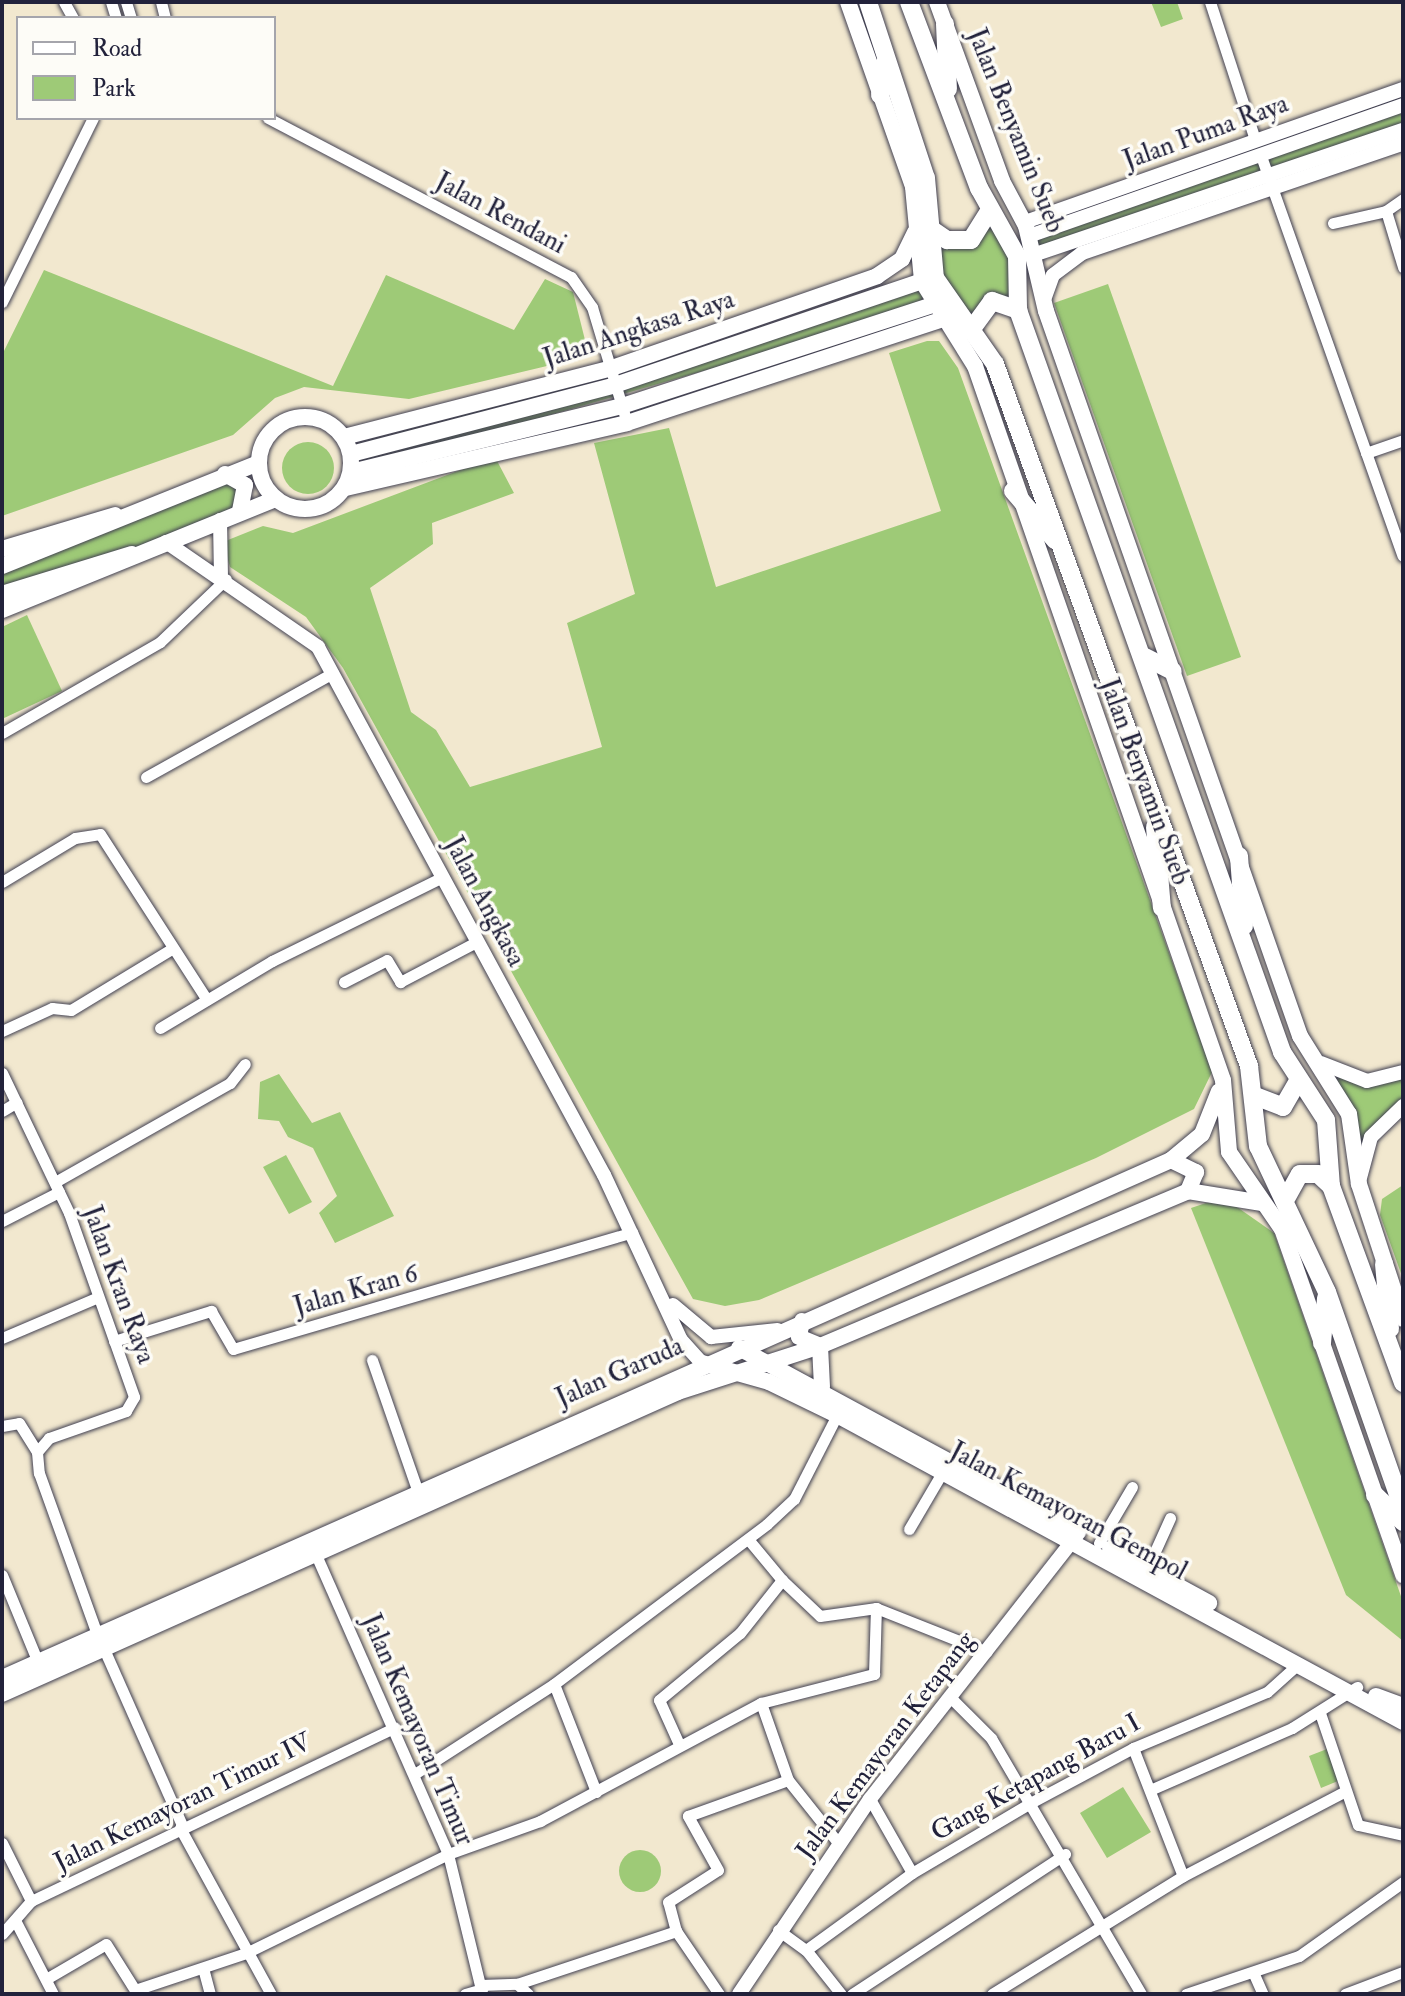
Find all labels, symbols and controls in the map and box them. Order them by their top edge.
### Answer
legend [16,16,276,120]
street label: Jalan Benyamin Sueb [960,24,1070,238]
text: Road [92,33,142,64]
text: Park [92,73,136,104]
street label: Jalan Puma Raya [1119,89,1293,177]
street label: Jalan Rendani [429,167,571,261]
street label: Jalan Angkasa Raya [540,284,738,376]
street label: Jalan Benyamin Sueb [1092,675,1196,889]
street label: Jalan Angkasa [437,832,531,972]
street label: Jalan Kran Raya [75,1202,161,1368]
street label: Jalan Kran 6 [290,1258,422,1324]
street label: Jalan Garuda [552,1331,688,1415]
street label: Jalan Kemayoran Gempol [944,1436,1192,1588]
street label: Jalan Kemayoran Timur [354,1610,480,1850]
street label: Jalan Kemayoran Ketapang [790,1626,982,1866]
street label: Gang Ketapang Baru I [926,1708,1146,1848]
street label: Jalan Kemayoran Timur IV [49,1727,317,1879]

